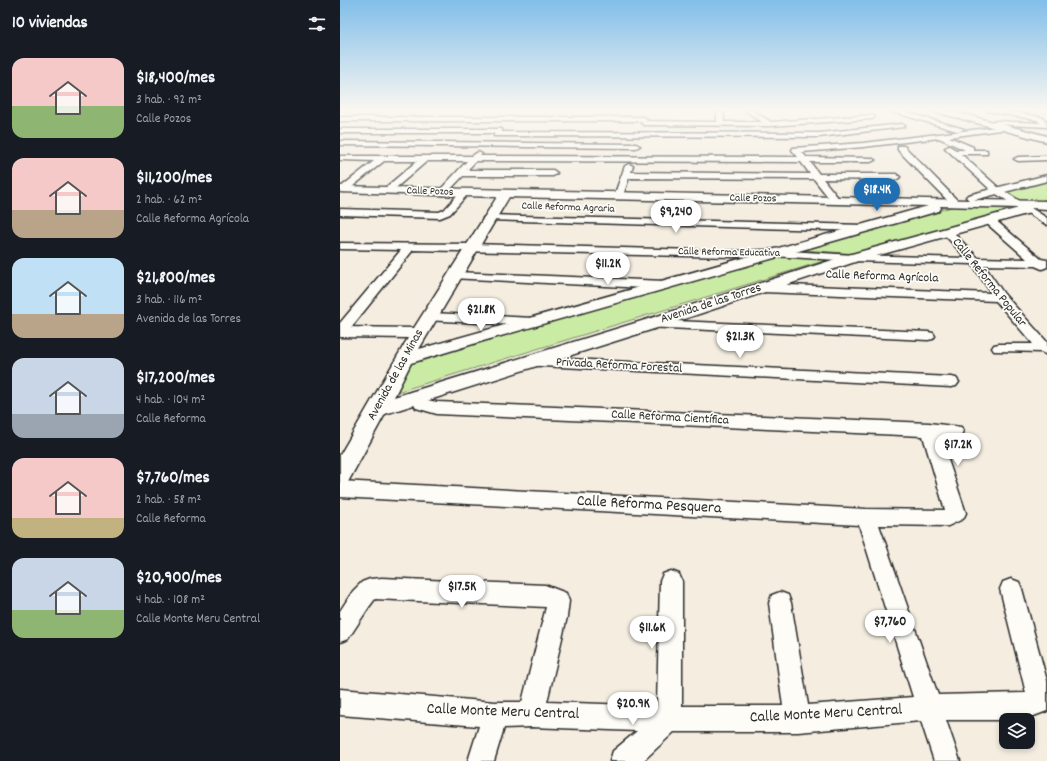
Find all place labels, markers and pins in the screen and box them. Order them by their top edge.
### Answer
pin: $18.4K [844,178,910,212]
pin: $9,240 [643,200,709,234]
pin: $11.2K [575,252,641,286]
pin: $21.8K [448,298,514,332]
pin: $21.3K [707,325,773,359]
pin: $17.2K [925,433,991,467]
pin: $17.5K [429,575,495,609]
pin: $7,760 [857,610,923,644]
pin: $11.6K [619,616,685,650]
pin: $20.9K [600,692,666,726]

